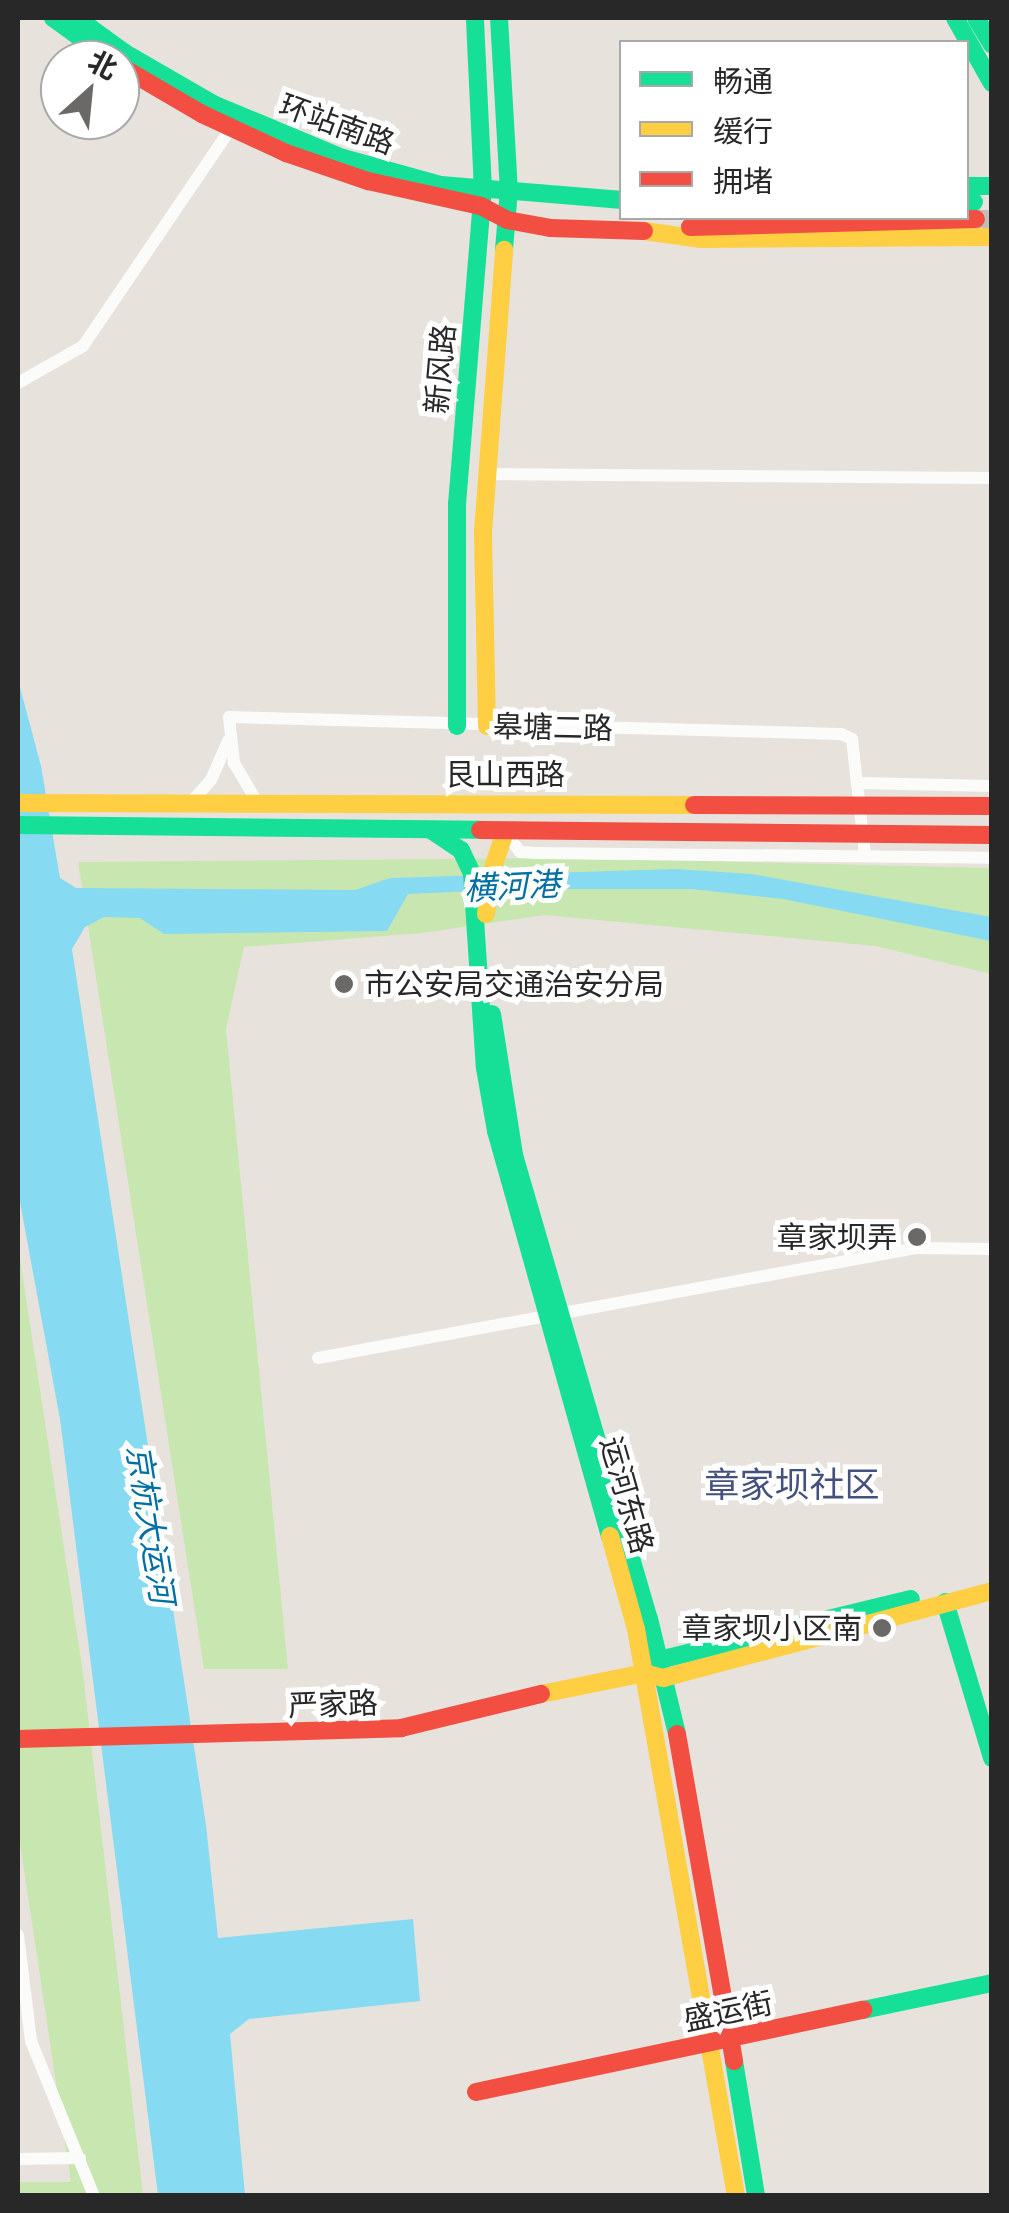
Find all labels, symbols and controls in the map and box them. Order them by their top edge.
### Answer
north arrow [40,40,140,140]
legend [619,40,969,220]
text: 北 [82,42,124,87]
text: 畅通 [713,61,773,100]
street label: 环站南路 [274,87,400,161]
text: 缓行 [713,111,773,150]
text: 拥堵 [713,161,773,200]
street label: 新风路 [418,323,462,415]
street label: 皋塘二路 [493,708,613,746]
street label: 艮山西路 [445,756,565,792]
water label: 横河港 [463,864,561,908]
place label: 市公安局交通治安分局 [364,966,664,1002]
marker: 市公安局交通治安分局 [333,973,355,995]
place label: 章家坝弄 [777,1219,897,1255]
marker: 章家坝弄 [906,1226,928,1248]
street label: 运河东路 [593,1432,661,1558]
water label: 京杭大运河 [120,1442,182,1606]
district label: 章家坝社区 [705,1463,879,1505]
place label: 章家坝小区南 [682,1610,862,1646]
marker: 章家坝小区南 [871,1617,893,1639]
street label: 严家路 [287,1684,379,1724]
street label: 盛运街 [680,1984,776,2038]

